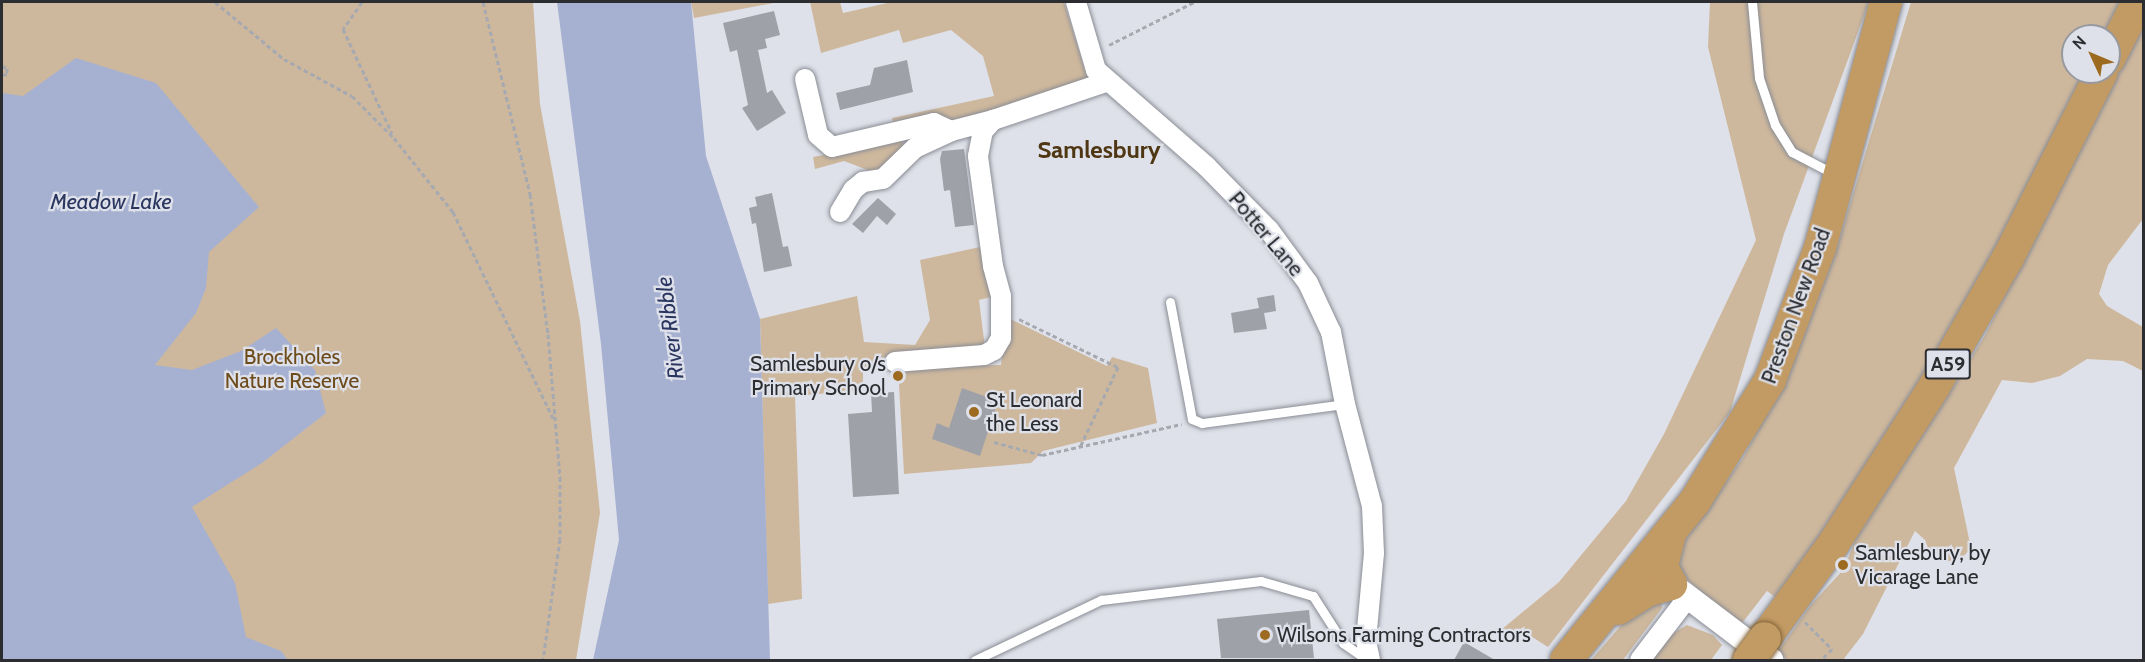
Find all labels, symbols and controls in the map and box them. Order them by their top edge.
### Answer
north arrow [2061,24,2121,84]
text: N [2068,32,2090,53]
district label: Samlesbury [1037,136,1161,164]
street label: Potter Lane [1223,187,1309,281]
water label: Meadow Lake [50,189,172,215]
street label: Preston New Road [1756,225,1836,387]
water label: River Ribble [651,275,689,381]
park label: Brockholes Nature Reserve [225,344,359,394]
road number: A59 [1924,347,1972,381]
place label: Samlesbury o/s Primary School [750,351,886,401]
marker: Samlesbury o/s Primary School [891,369,905,383]
place label: St Leonard the Less [986,387,1082,437]
marker: St Leonard the Less [967,405,981,419]
place label: Samlesbury, by Vicarage Lane [1855,540,1991,590]
marker: Samlesbury, by Vicarage Lane [1836,558,1850,572]
place label: Wilsons Farming Contractors [1277,622,1531,648]
marker: Wilsons Farming Contractors [1258,628,1272,642]

